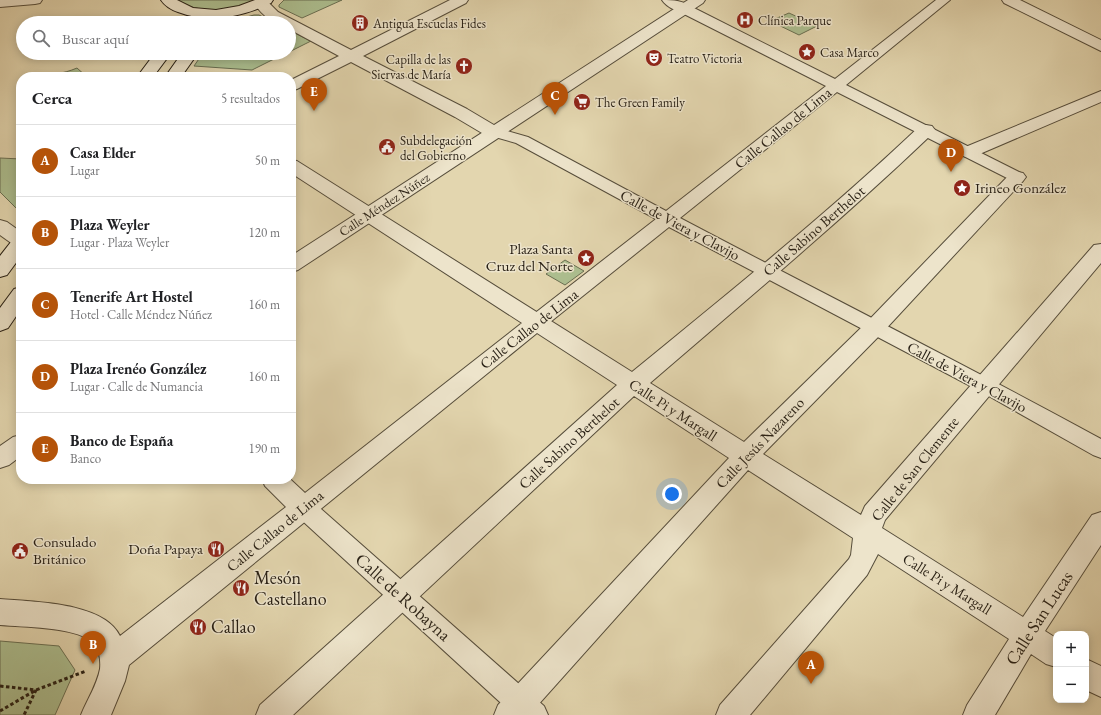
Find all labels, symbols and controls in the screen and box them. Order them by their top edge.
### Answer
hospital icon: Clínica Parque [735,10,755,30]
place label: Clínica Parque [758,12,831,29]
building icon: Antigua Escuelas Fides [350,13,370,33]
place label: Antigua Escuelas Fides [372,15,486,32]
search box [16,16,296,60]
icon: search [30,27,52,49]
text: Buscar aquí [62,29,129,48]
place icon: Casa Marco [797,42,817,62]
place label: Casa Marco [820,44,879,61]
theatre icon: Teatro Victoria [644,48,664,68]
place label: Teatro Victoria [667,50,743,67]
place label: Capilla de las Siervas de María [371,51,452,83]
church icon: Capilla de las Siervas de María [454,56,474,76]
pin: E [301,78,327,111]
pin: C [542,82,568,115]
street label: Calle Callao de Lima [730,83,835,173]
text: Cerca [32,87,72,109]
text: 5 resultados [221,90,280,107]
supermarket icon: The Green Family [572,92,592,112]
place label: The Green Family [595,94,685,111]
place label: Subdelegación del Gobierno [400,132,472,164]
public building icon: Subdelegación del Gobierno [377,137,397,157]
pin: D [938,139,964,172]
text: Casa Elder [70,143,136,162]
text: A [40,152,50,169]
text: 50 m [255,152,280,169]
text: Lugar [70,162,100,179]
street label: Calle Méndez Núñez [336,169,433,240]
place icon: Irineo González [952,178,972,198]
place label: Irineo González [975,178,1066,197]
street label: Calle Sabino Berthelot [759,181,869,280]
street label: Calle de Viera y Clavijo [617,185,743,264]
text: Plaza Weyler [70,215,150,234]
text: B [41,224,49,241]
text: 120 m [249,224,280,241]
text: Lugar · Plaza Weyler [70,234,169,251]
place label: Plaza Santa Cruz del Norte [486,239,573,275]
place icon: Plaza Santa Cruz del Norte [576,248,596,268]
street label: Calle Callao de Lima [476,284,582,373]
text: Tenerife Art Hostel [70,287,193,306]
text: C [40,296,50,313]
text: 160 m [249,296,280,313]
text: Hotel · Calle Méndez Núñez [70,306,212,323]
street label: Calle de Viera y Clavijo [904,337,1030,416]
text: Plaza Irenéo González [70,359,207,378]
text: D [40,368,50,385]
text: 160 m [249,368,280,385]
street label: Calle Pi y Margall [626,374,721,445]
text: Lugar · Calle de Numancia [70,378,203,395]
street label: Calle Sabino Berthelot [514,392,623,493]
street label: Calle Jesús Nazareno [711,393,808,492]
street label: Calle de San Clemente [867,412,963,525]
text: Banco de España [70,431,173,450]
text: E [41,440,49,457]
text: 190 m [249,440,280,457]
text: Banco [70,450,101,467]
your location [662,484,682,504]
street label: Calle Callao de Lima [222,486,327,576]
place label: Consulado Británico [33,532,96,568]
place label: Doña Papaya [128,539,203,558]
restaurant icon: Doña Papaya [206,539,226,559]
public building icon: Consulado Británico [10,541,30,561]
street label: Calle de Robayna [351,548,457,646]
street label: Calle Pi y Margall [899,549,996,619]
place label: Mesón Castellano [254,566,327,610]
street label: Calle San Lucas [1000,566,1078,669]
restaurant icon: Mesón Castellano [231,578,251,598]
place label: Callao [211,615,256,638]
restaurant icon: Callao [188,617,208,637]
pin: B [80,631,106,664]
map controls [1053,631,1089,703]
button: + [1053,631,1089,667]
pin: A [798,651,824,684]
button: − [1053,667,1089,703]

